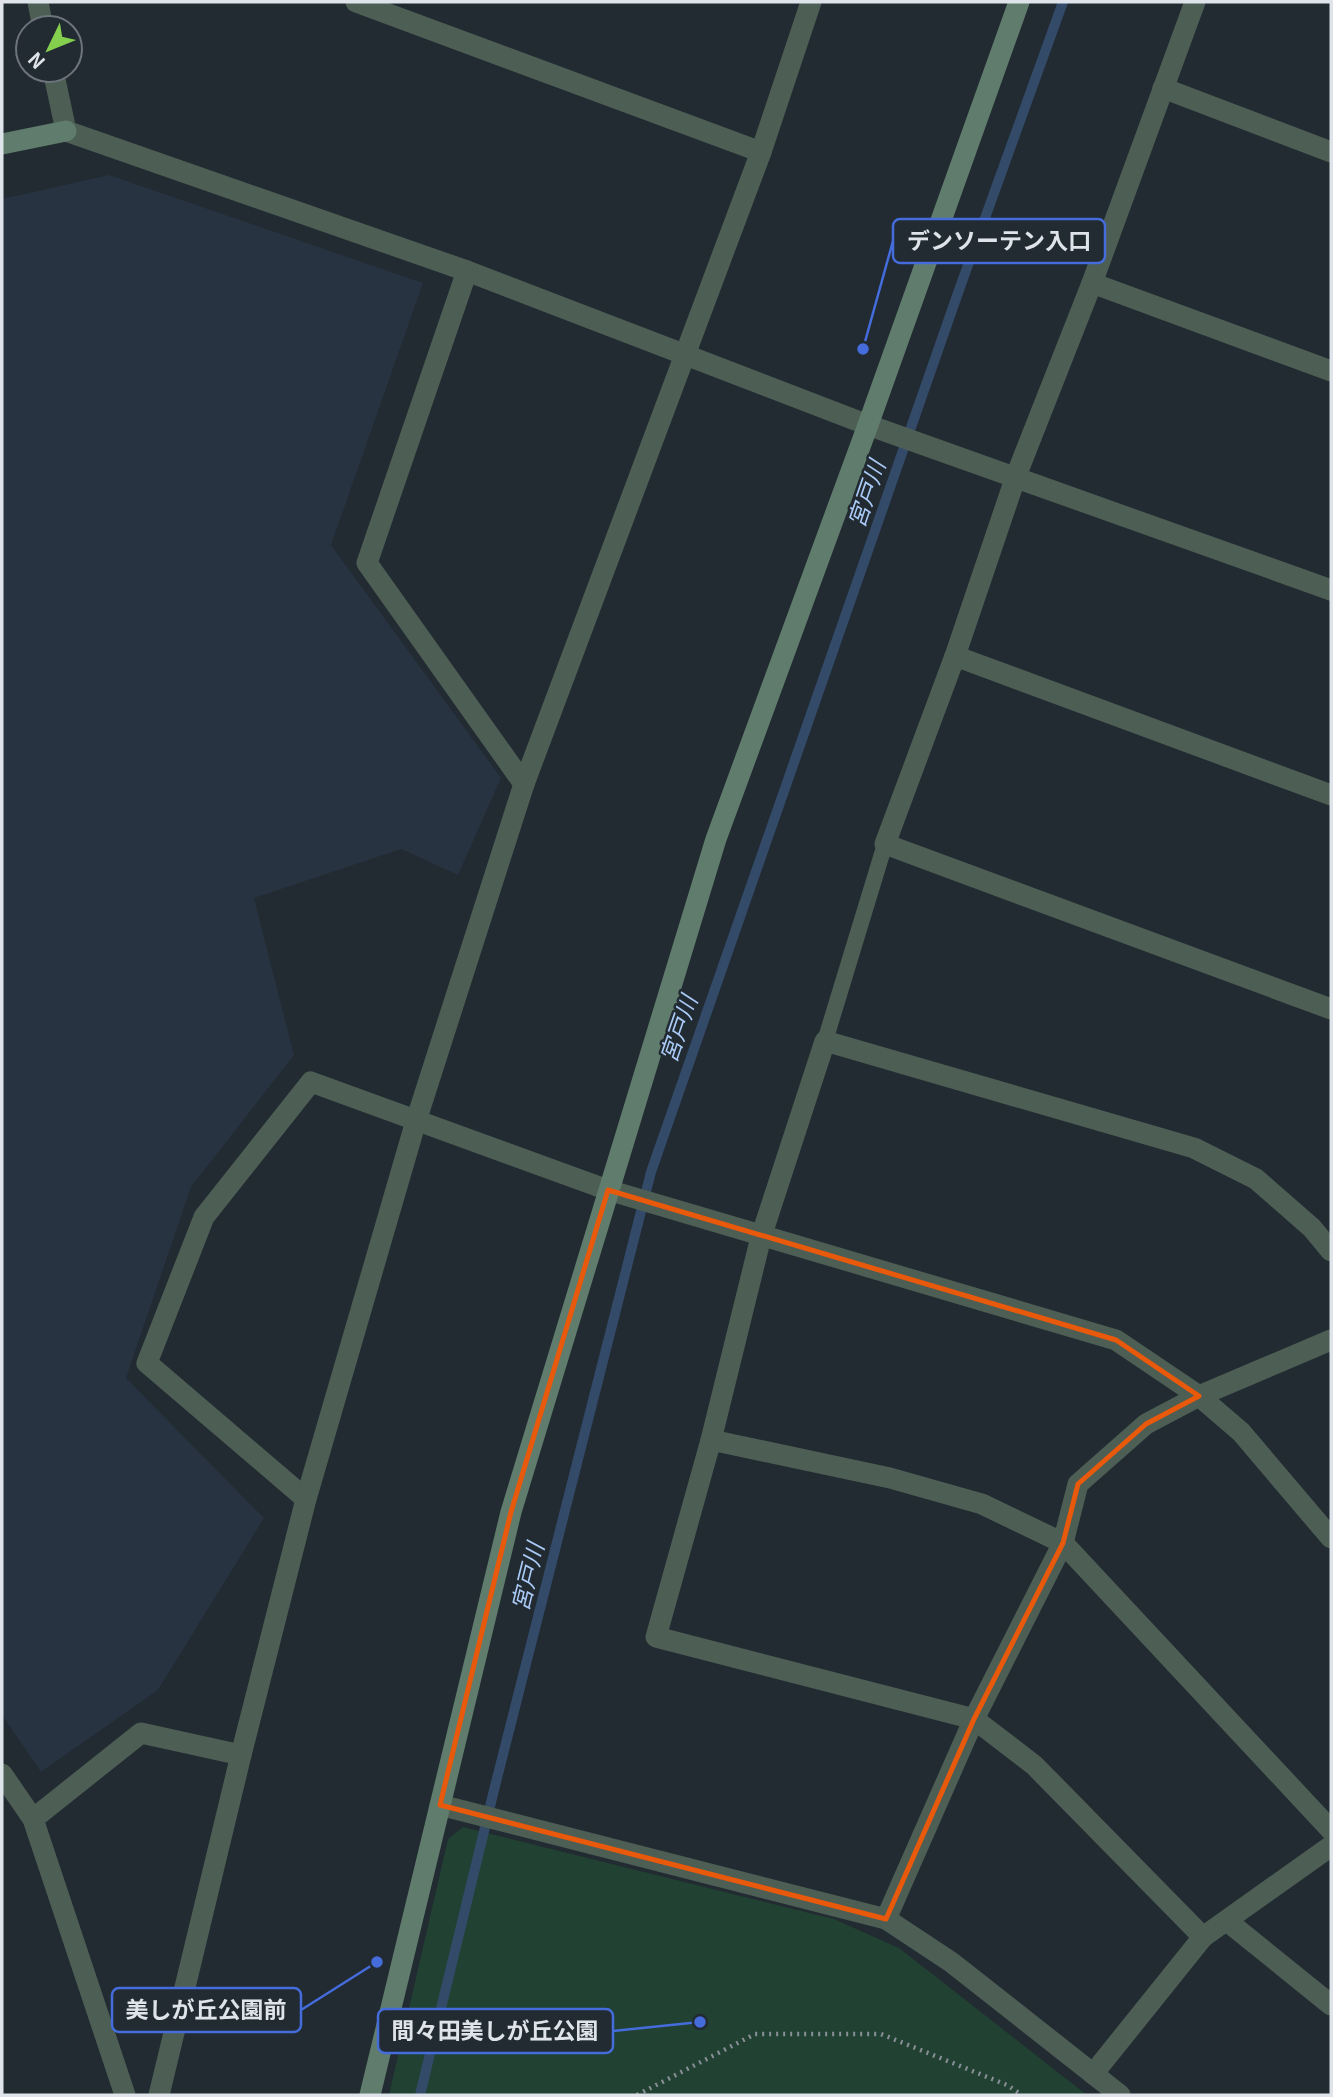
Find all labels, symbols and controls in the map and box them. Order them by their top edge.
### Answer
north arrow [14,14,84,84]
text: N [21,47,50,76]
callout: デンソーテン入口 [893,219,1105,263]
text: デンソーテン入口 [907,222,1091,256]
water label: 宮戸川 [838,452,893,532]
water label: 宮戸川 [650,987,705,1067]
water label: 宮戸川 [501,1536,552,1614]
callout: 美しが丘公園前 [112,1988,301,2032]
text: 美しが丘公園前 [126,1991,287,2025]
callout: 間々田美しが丘公園 [378,2009,613,2053]
text: 間々田美しが丘公園 [392,2012,599,2046]

